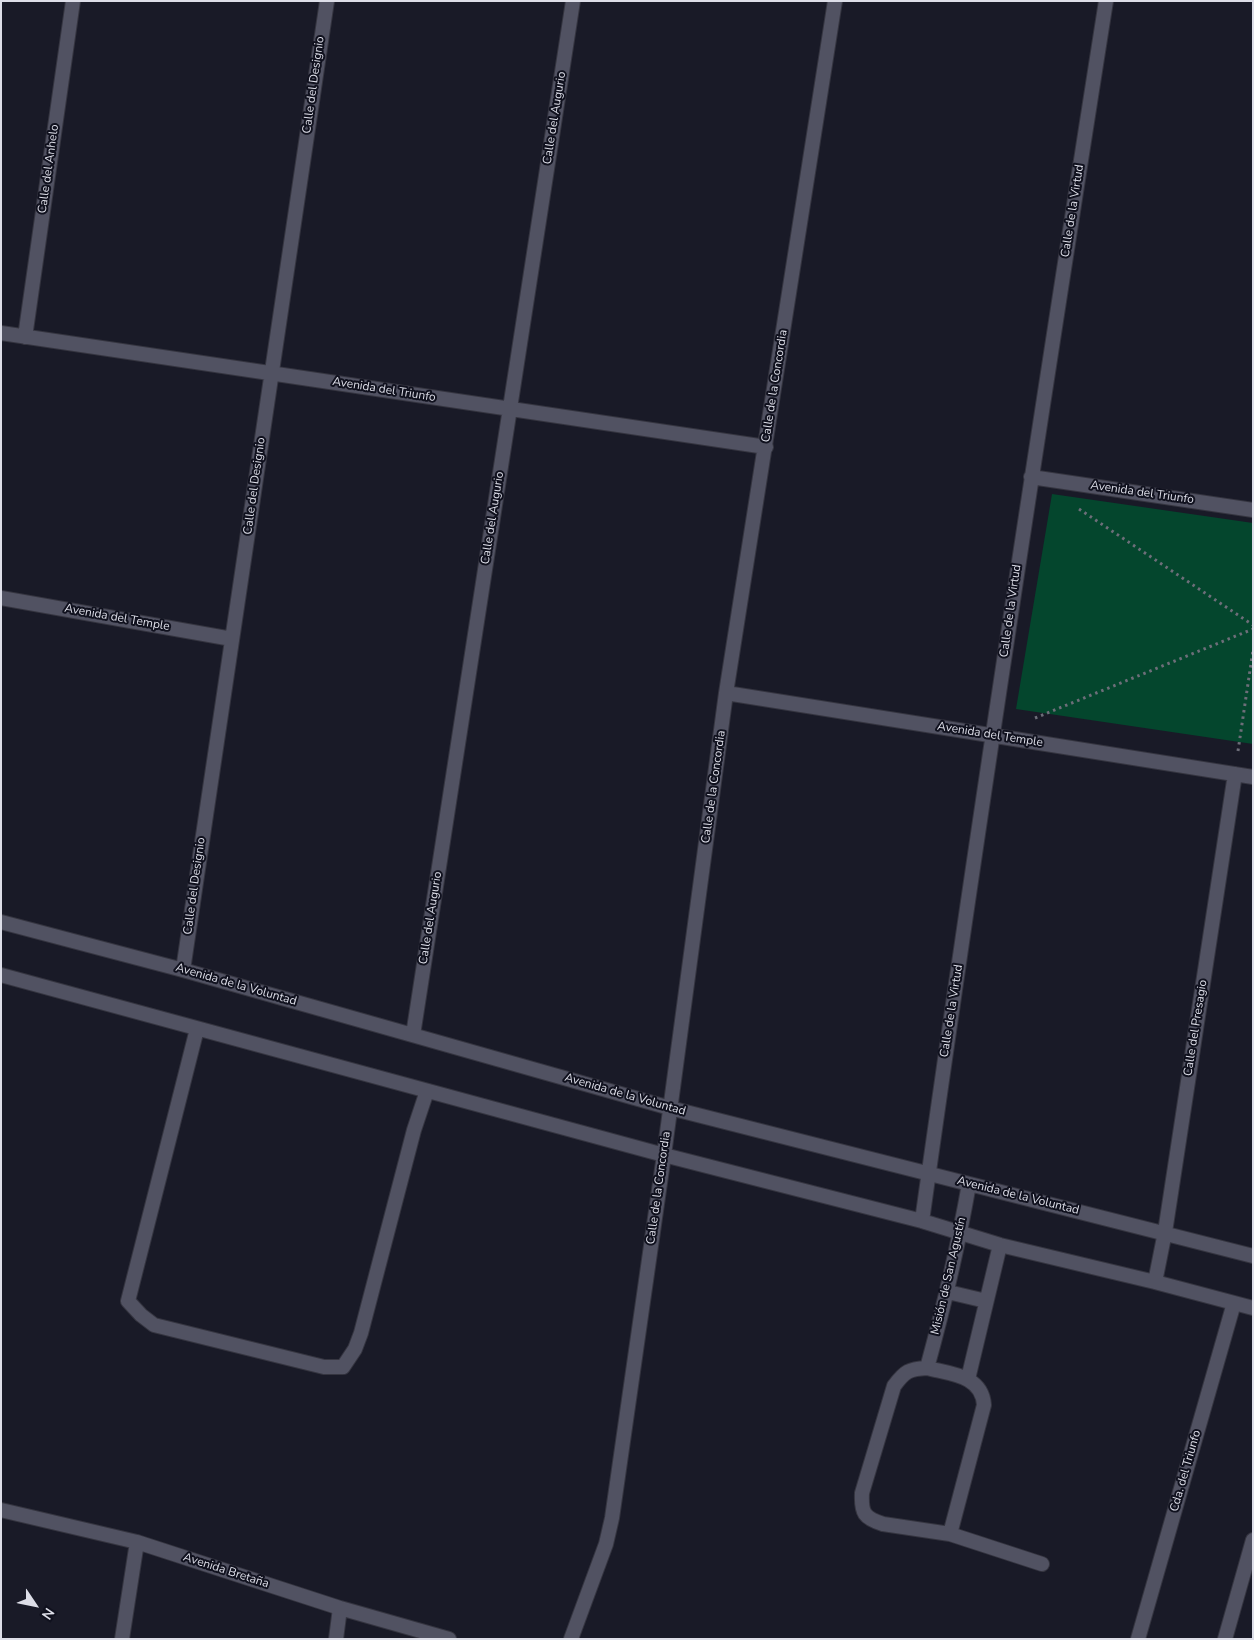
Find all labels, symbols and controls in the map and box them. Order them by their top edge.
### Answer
street label: Calle del Designio [300,36,328,134]
street label: Calle del Augurio [541,71,569,165]
street label: Calle del Anhelo [36,124,62,214]
street label: Calle de la Virtud [1059,164,1087,258]
street label: Calle de la Concordia [759,329,791,443]
street label: Avenida del Triunfo [331,375,437,405]
street label: Calle del Designio [241,437,269,535]
street label: Calle del Augurio [479,471,507,565]
street label: Avenida del Triunfo [1089,479,1195,507]
street label: Calle de la Virtud [997,564,1025,658]
street label: Avenida del Temple [63,602,171,634]
street label: Avenida del Temple [936,720,1044,750]
street label: Calle de la Concordia [699,730,729,844]
street label: Calle del Designio [181,837,209,935]
street label: Calle del Augurio [417,871,445,965]
street label: Avenida de la Voluntad [174,961,298,1009]
street label: Calle de la Virtud [938,964,966,1058]
street label: Calle del Presagio [1181,979,1211,1077]
street label: Avenida de la Voluntad [563,1071,687,1119]
street label: Calle de la Concordia [644,1131,674,1245]
street label: Avenida de la Voluntad [955,1174,1081,1218]
street label: Misión de San Agustín [928,1216,970,1336]
street label: Cda. del Triunfo [1167,1429,1205,1513]
street label: Avenida Bretaña [181,1550,271,1592]
north arrow [10,1580,60,1630]
text: N [37,1604,59,1623]

